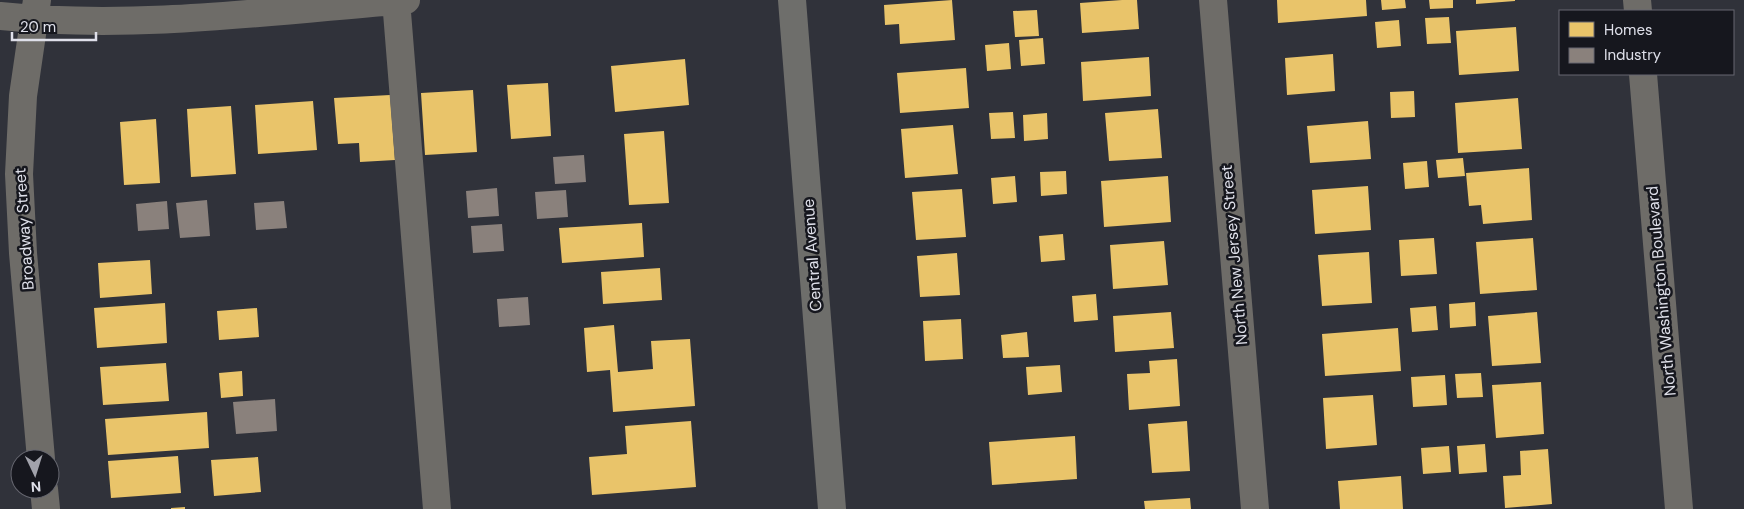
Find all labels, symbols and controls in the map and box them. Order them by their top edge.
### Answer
scale bar [12,10,96,42]
legend [1559,10,1734,75]
text: 20 m [20,17,56,37]
text: Homes [1604,20,1653,40]
text: Industry [1604,45,1662,65]
street label: North New Jersey Street [1216,164,1252,346]
street label: Broadway Street [9,167,39,291]
street label: North Washington Boulevard [1641,185,1681,397]
street label: Central Avenue [798,198,826,312]
north arrow [10,449,60,499]
text: N [30,478,42,496]

